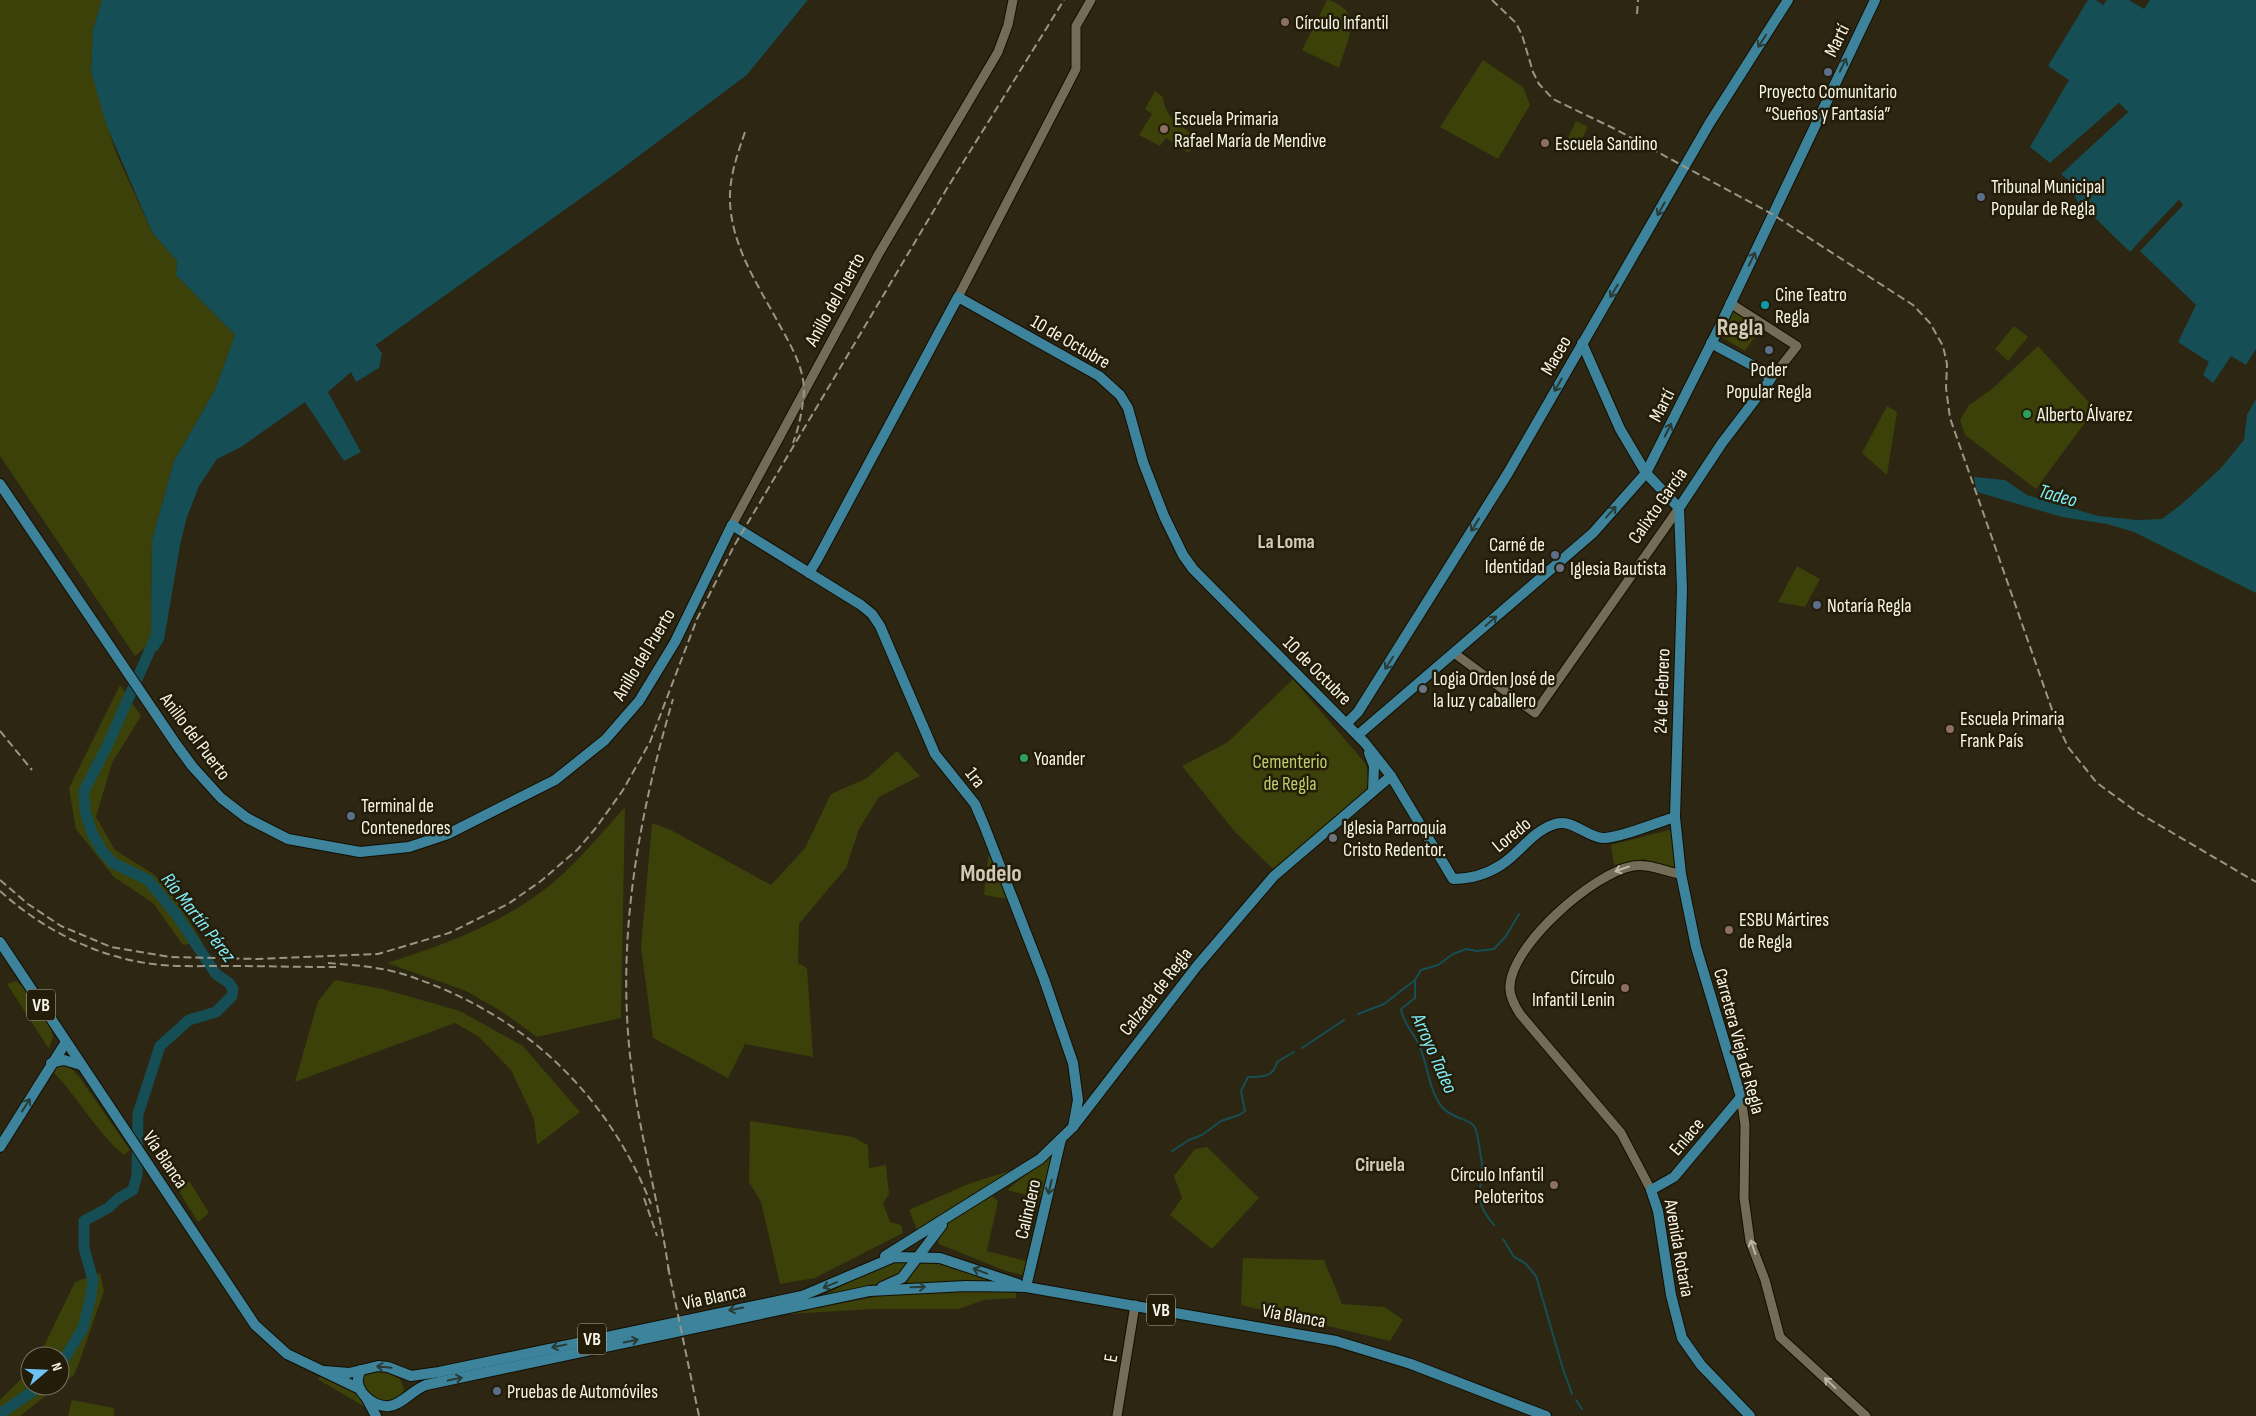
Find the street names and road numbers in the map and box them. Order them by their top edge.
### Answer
street label: Martí [1820,20,1855,61]
street label: Anillo del Puerto [800,249,870,351]
street label: 10 de Octubre [1026,310,1114,374]
street label: Maceo [1536,332,1577,380]
street label: Martí [1644,385,1680,426]
street label: Calixto García [1624,463,1693,548]
street label: Anillo del Puerto [607,605,681,706]
street label: 10 de Octubre [1278,632,1356,710]
street label: 24 de Febrero [1650,648,1675,734]
street label: Anillo del Puerto [154,688,235,785]
street label: 1ra [960,763,990,793]
street label: Loredo [1488,813,1536,858]
street label: Calzada de Regla [1115,943,1198,1041]
street label: Carretera Vieja de Regla [1708,966,1769,1117]
road number: VB [27,990,55,1020]
street label: Enlace [1665,1113,1709,1160]
street label: Vía Blanca [137,1127,192,1193]
street label: Calindero [1010,1177,1046,1241]
street label: Avenida Rotaria [1658,1197,1698,1299]
street label: Vía Blanca [680,1280,748,1315]
road number: VB [1147,1294,1175,1326]
street label: Vía Blanca [1260,1300,1328,1333]
road number: VB [578,1324,606,1355]
street label: E [1100,1353,1123,1364]

